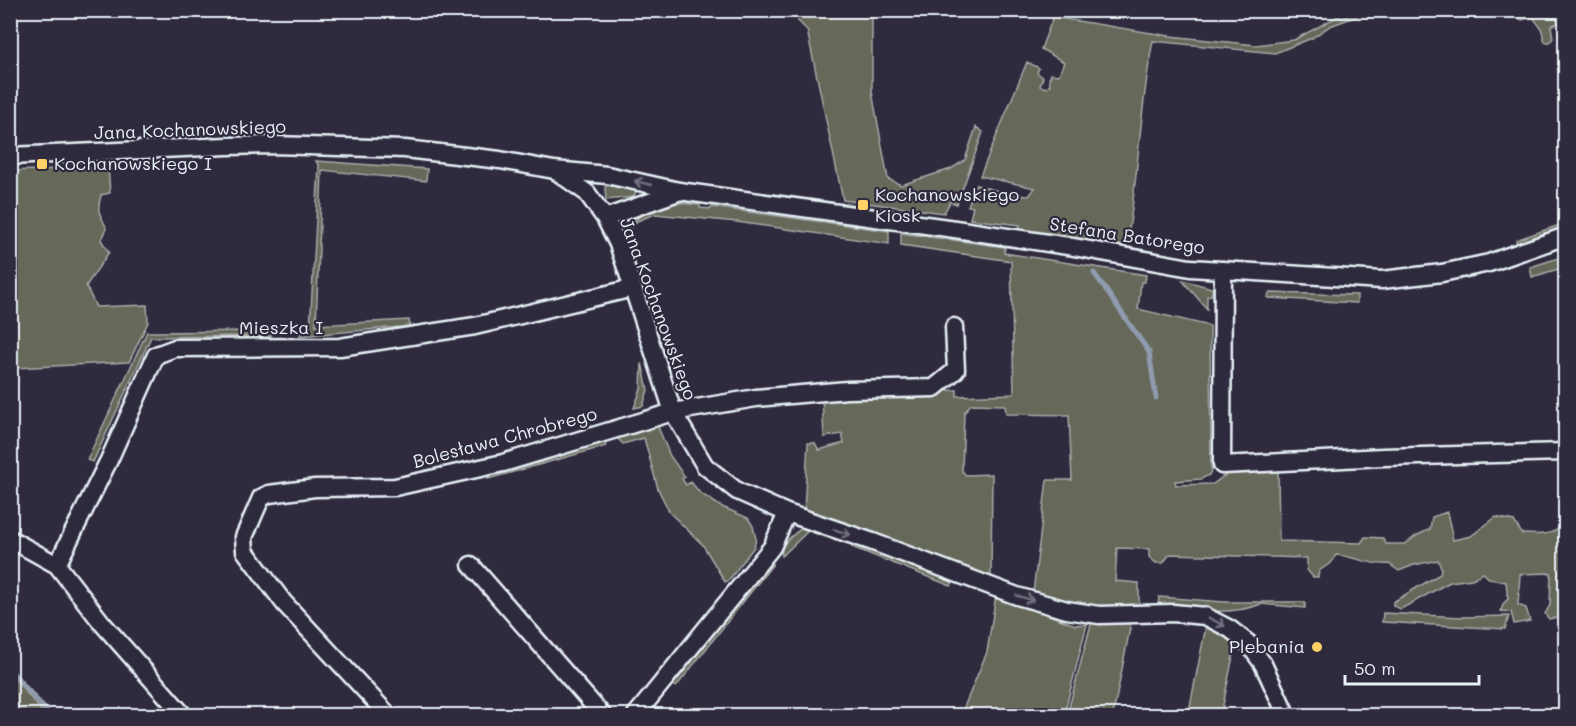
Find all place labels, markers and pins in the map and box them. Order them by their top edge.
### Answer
place label: Kochanowskiego I [54,151,212,175]
marker: Kochanowskiego I [35,157,49,171]
place label: Kochanowskiego Kiosk [875,182,1020,227]
marker: Kochanowskiego Kiosk [856,198,870,212]
place label: Plebania [1229,634,1305,658]
marker: Plebania [1310,640,1324,654]

